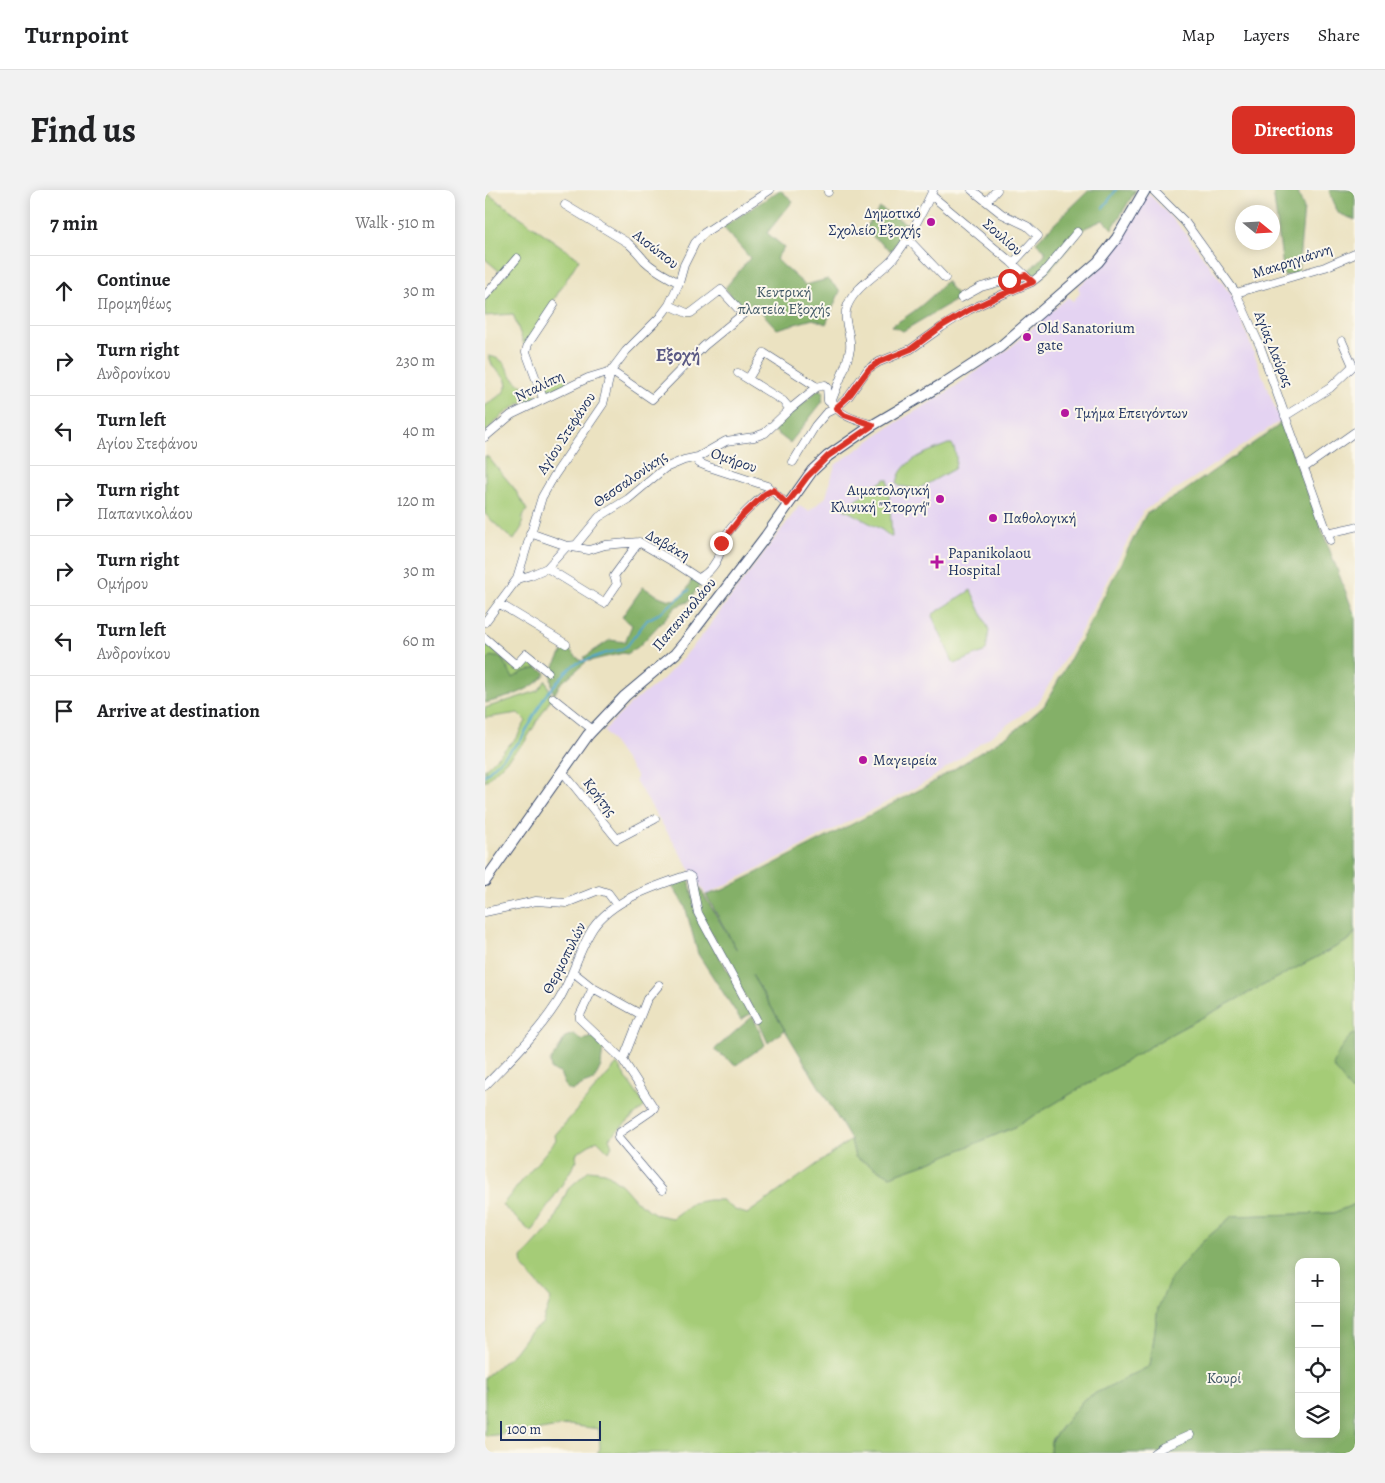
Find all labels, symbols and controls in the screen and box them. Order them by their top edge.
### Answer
text: Turnpoint [25,19,129,51]
text: Map [1182,23,1215,47]
text: Layers [1243,23,1290,47]
text: Share [1318,23,1360,47]
text: Find us [30,106,136,154]
button: Directions [1232,106,1355,154]
place label: Δημοτικό Σχολείο Εξοχής [828,203,921,240]
north arrow [1235,205,1280,250]
text: 7 min [50,209,98,237]
text: Walk · 510 m [355,212,435,234]
street label: Σουλίου [979,214,1027,260]
marker: Δημοτικό Σχολείο Εξοχής [925,216,937,228]
street label: Αισώπου [628,224,683,273]
street label: Μακρηγιάννη [1249,239,1335,283]
text: Continue [97,267,171,293]
route start [998,269,1021,292]
icon: ahead [50,277,78,305]
text: 30 m [403,280,435,302]
park label: Κεντρική πλατεία Εξοχής [738,282,830,319]
text: Προμηθέως [97,293,172,315]
street label: Αγίας Λαύρας [1249,307,1298,390]
place label: Old Sanatorium gate [1037,318,1135,355]
marker: Old Sanatorium gate [1021,331,1033,343]
text: Turn right [97,337,179,363]
district label: Εξοχή [656,343,700,367]
icon: right [50,347,78,375]
text: 230 m [396,350,435,372]
text: Ανδρονίκου [97,363,170,385]
street label: Νταλίπη [511,366,567,406]
street label: Αγίου Στεφάνου [531,388,600,479]
place label: Τμήμα Επειγόντων [1075,403,1188,423]
text: Turn left [97,407,166,433]
marker: Τμήμα Επειγόντων [1059,407,1071,419]
icon: left [50,417,78,445]
text: 40 m [403,420,435,442]
text: Αγίου Στεφάνου [97,433,198,455]
street label: Ομήρου [708,443,760,477]
street label: Θεσσαλονίκης [589,446,671,512]
text: Turn right [97,477,179,503]
place label: Αιματολογική Κλινική "Στοργή" [830,480,930,517]
icon: right [50,487,78,515]
text: 120 m [397,490,435,512]
marker: Αιματολογική Κλινική "Στοργή" [934,493,946,505]
text: Παπανικολάου [97,503,193,525]
place label: Παθολογική [1003,508,1076,528]
marker: Παθολογική [987,512,999,524]
street label: Δαβάκη [642,525,694,565]
route end [710,532,733,555]
place label: Papanikolaou Hospital [948,543,1032,580]
text: Turn right [97,547,179,573]
marker: Papanikolaou Hospital [930,555,944,569]
icon: right [50,557,78,585]
text: 30 m [403,560,435,582]
text: Ομήρου [97,573,148,595]
street label: Παπανικολάου [647,573,721,655]
text: Turn left [97,617,166,643]
icon: left [50,627,78,655]
text: 60 m [403,630,435,652]
text: Ανδρονίκου [97,643,170,665]
icon: arrive [50,697,78,725]
text: Arrive at destination [97,698,260,724]
place label: Μαγειρεία [873,750,937,770]
marker: Μαγειρεία [857,754,869,766]
street label: Κρήτης [579,773,621,821]
street label: Θερμοπυλών [537,919,591,997]
map controls [1295,1258,1340,1438]
button: + [1295,1258,1340,1303]
button: − [1295,1303,1340,1348]
button: locate [1295,1348,1340,1393]
park label: Κουρί [1207,1368,1241,1388]
button: layers [1295,1393,1340,1438]
scale bar [500,1418,601,1441]
text: 100 m [507,1420,541,1439]

